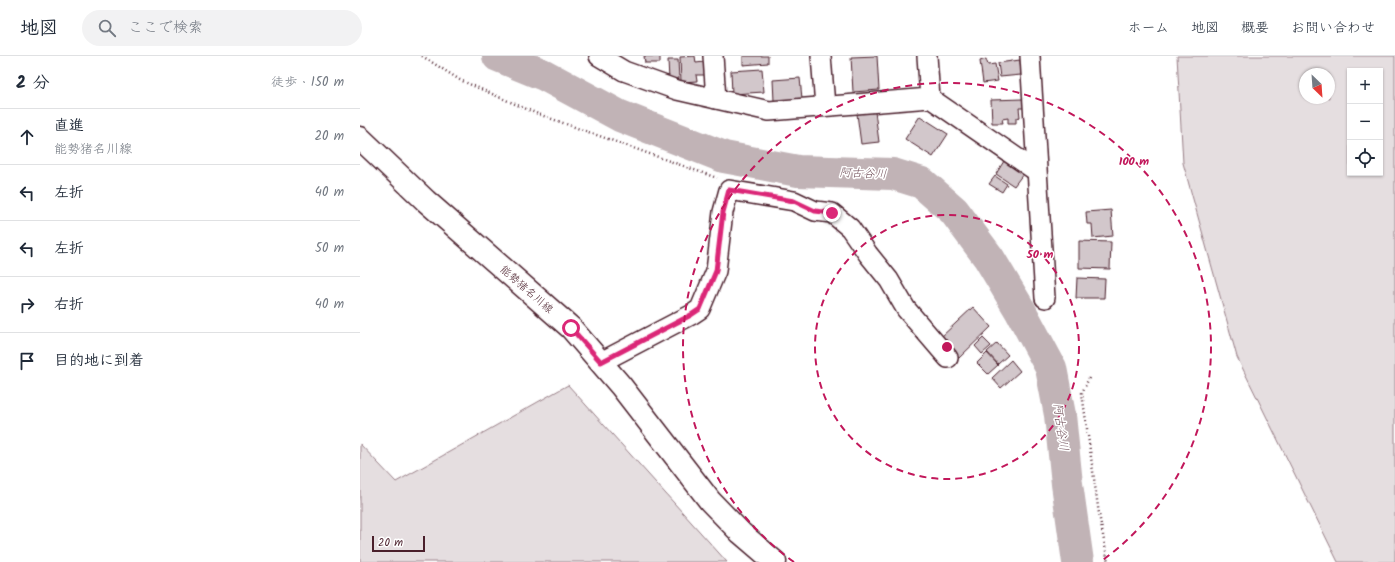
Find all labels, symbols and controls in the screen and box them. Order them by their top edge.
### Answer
search box [82,10,362,46]
text: 地図 [20,14,58,44]
text: ここで検索 [128,16,203,40]
icon: search [96,17,118,39]
text: ホーム [1128,17,1169,39]
text: 地図 [1191,17,1219,39]
text: 概要 [1241,17,1269,39]
text: お問い合わせ [1291,17,1375,39]
north arrow [1299,68,1335,104]
map controls [1347,68,1383,176]
button: + [1347,68,1383,104]
text: 2 分 [16,70,49,97]
text: 徒歩 · 150 m [271,72,344,93]
button: − [1347,104,1383,140]
text: 直進 [54,114,84,138]
icon: ahead [16,126,38,148]
text: 20 m [314,126,344,147]
text: 能勢猪名川線 [54,139,132,160]
button: locate [1347,140,1383,176]
text: 100 m [1119,152,1149,171]
water label: 阿古谷川 [839,163,887,184]
text: 左折 [54,181,84,205]
icon: left [16,182,38,204]
text: 40 m [315,182,344,203]
route end [823,204,841,222]
text: 左折 [54,237,84,261]
icon: left [16,238,38,260]
text: 50 m [315,238,344,259]
text: 50 m [1026,245,1054,264]
street label: 能勢猪名川線 [496,261,557,318]
text: 右折 [54,293,84,317]
icon: right [16,294,38,316]
text: 40 m [315,294,344,315]
route start [562,319,580,337]
centre of rings [940,340,954,354]
text: 目的地に到着 [54,349,144,373]
icon: arrive [16,350,38,372]
water label: 阿古谷川 [1048,402,1073,452]
scale bar [372,534,425,553]
text: 20 m [378,534,403,552]

